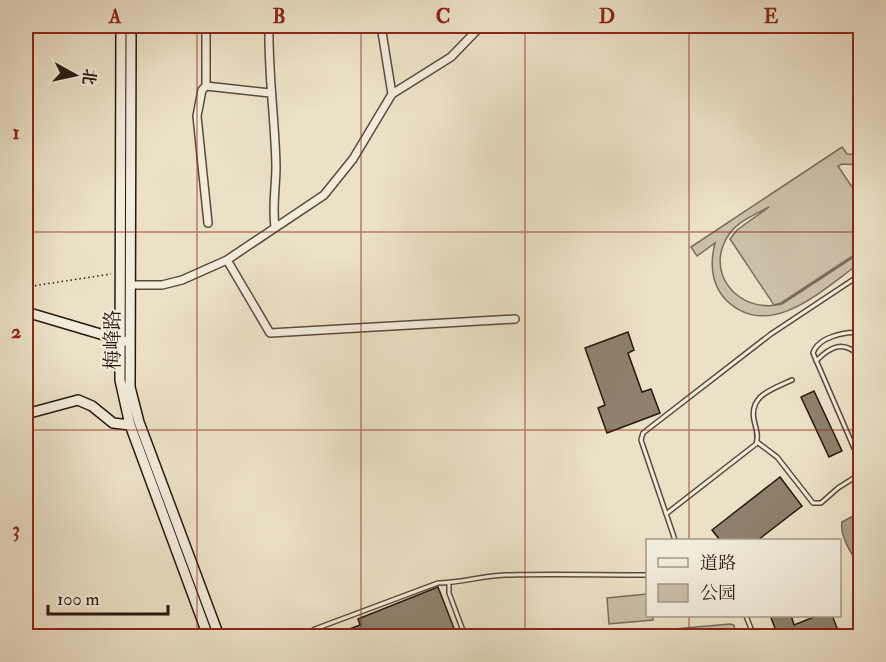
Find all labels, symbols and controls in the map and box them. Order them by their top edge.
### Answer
text: A [108,4,122,29]
text: B [272,4,286,29]
text: C [436,4,450,29]
text: D [599,4,615,29]
text: E [764,4,779,29]
north arrow [45,45,105,105]
text: 北 [78,68,100,86]
text: 1 [12,120,20,145]
street label: 梅峰路 [100,310,125,370]
text: 2 [11,319,21,344]
text: 3 [12,517,20,542]
legend [646,539,841,617]
text: 道路 [700,552,736,575]
scale bar [48,578,168,616]
text: 公园 [700,582,736,605]
text: 100 m [57,588,100,611]

